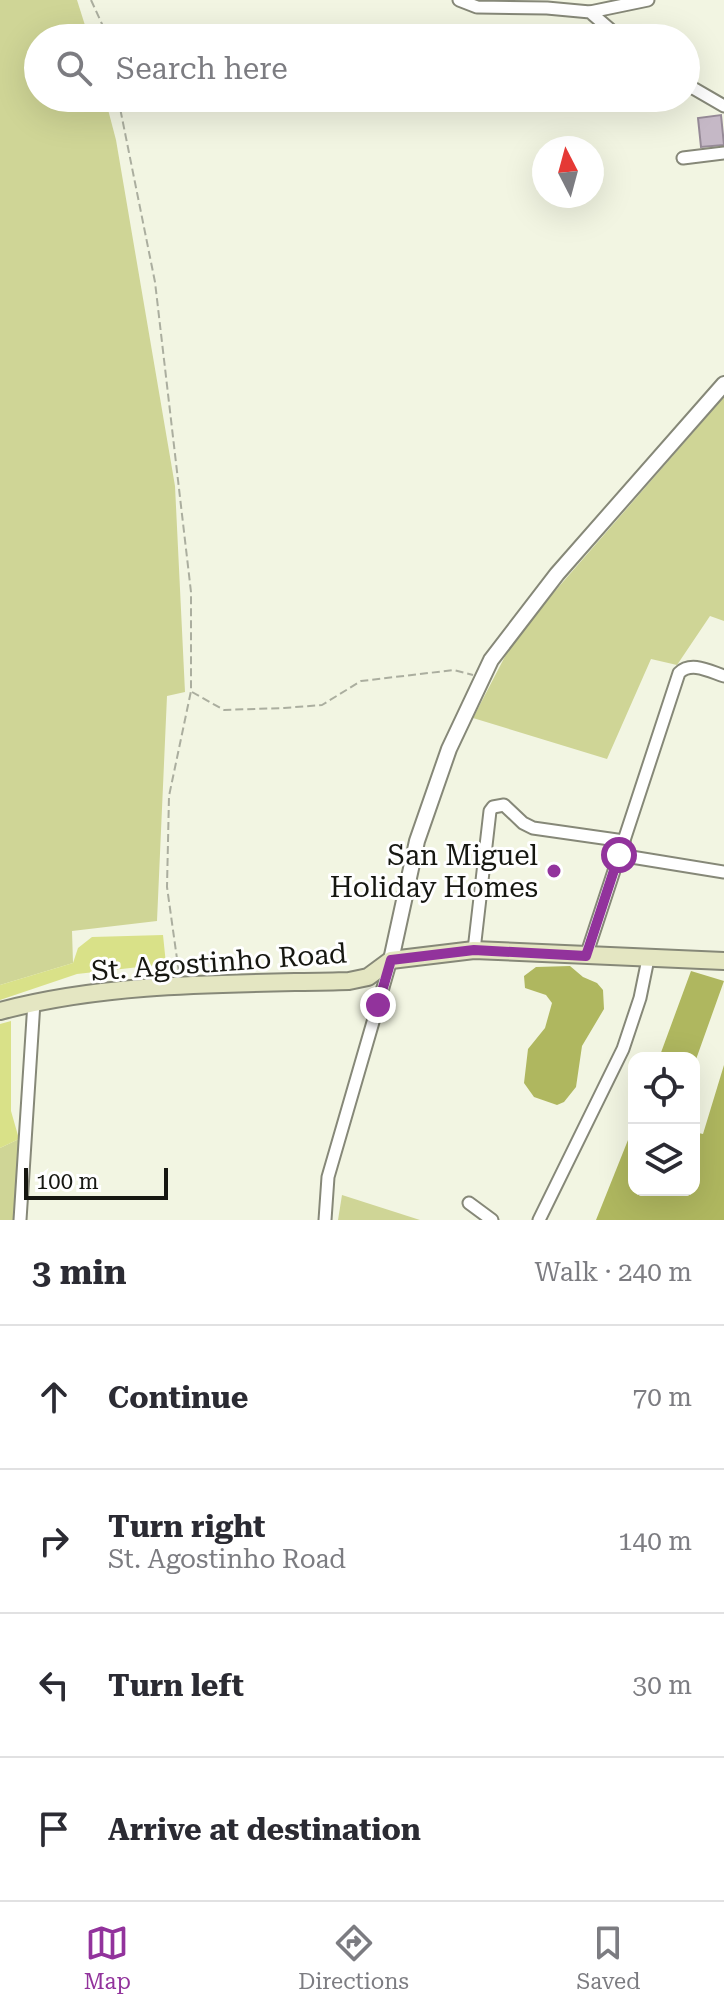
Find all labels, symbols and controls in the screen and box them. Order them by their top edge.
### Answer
search box [24,24,700,112]
icon: search [52,46,96,90]
text: Search here [116,51,288,86]
north arrow [532,136,604,208]
route start [601,837,637,873]
place label: San Miguel Holiday Homes [330,839,538,904]
marker: San Miguel Holiday Homes [545,862,563,880]
street label: St. Agostinho Road [90,937,348,987]
route end [360,987,396,1023]
map controls [628,1052,700,1196]
button: locate [628,1052,700,1124]
button: layers [628,1124,700,1196]
scale bar [24,1164,168,1200]
text: 100 m [36,1169,99,1194]
text: 3 min [32,1252,127,1292]
text: Walk · 240 m [534,1257,692,1287]
icon: ahead [32,1375,76,1419]
text: Continue [108,1380,248,1415]
text: 70 m [633,1382,692,1412]
text: Turn right [108,1509,265,1544]
icon: right [32,1519,76,1563]
text: 140 m [618,1526,692,1556]
text: St. Agostinho Road [108,1544,346,1574]
icon: left [32,1663,76,1707]
text: Turn left [108,1668,244,1703]
text: 30 m [633,1670,692,1700]
icon: arrive [32,1807,76,1851]
text: Arrive at destination [108,1812,421,1847]
tab: Map [84,1921,131,1994]
tab: Directions [298,1921,409,1994]
tab: Saved [576,1921,640,1994]

